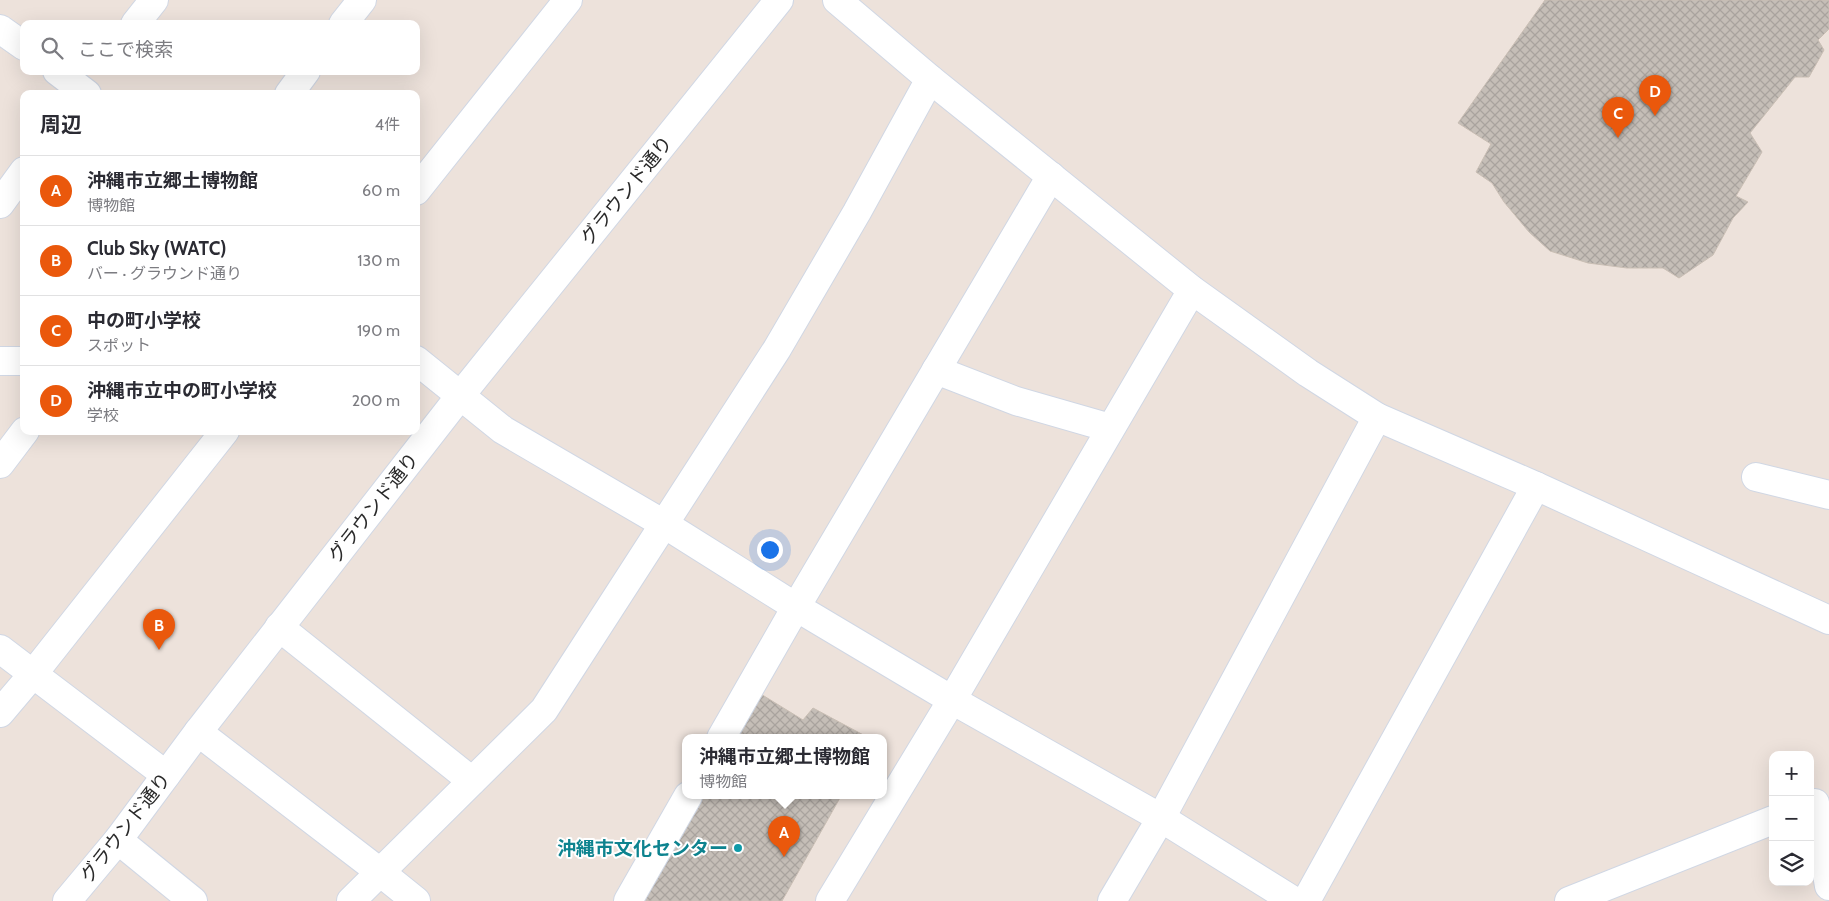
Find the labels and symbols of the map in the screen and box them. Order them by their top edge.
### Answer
pin: D [1639,75,1671,116]
pin: C [1602,97,1634,138]
street label: グラウンド通り [576,131,677,249]
street label: グラウンド通り [323,448,423,567]
your location [757,537,783,563]
pin: B [143,609,175,650]
street label: グラウンド通り [75,768,175,887]
pin: A [768,816,800,857]
place label: 沖縄市文化センター [557,837,728,860]
marker: 沖縄市文化センター [732,842,744,854]

